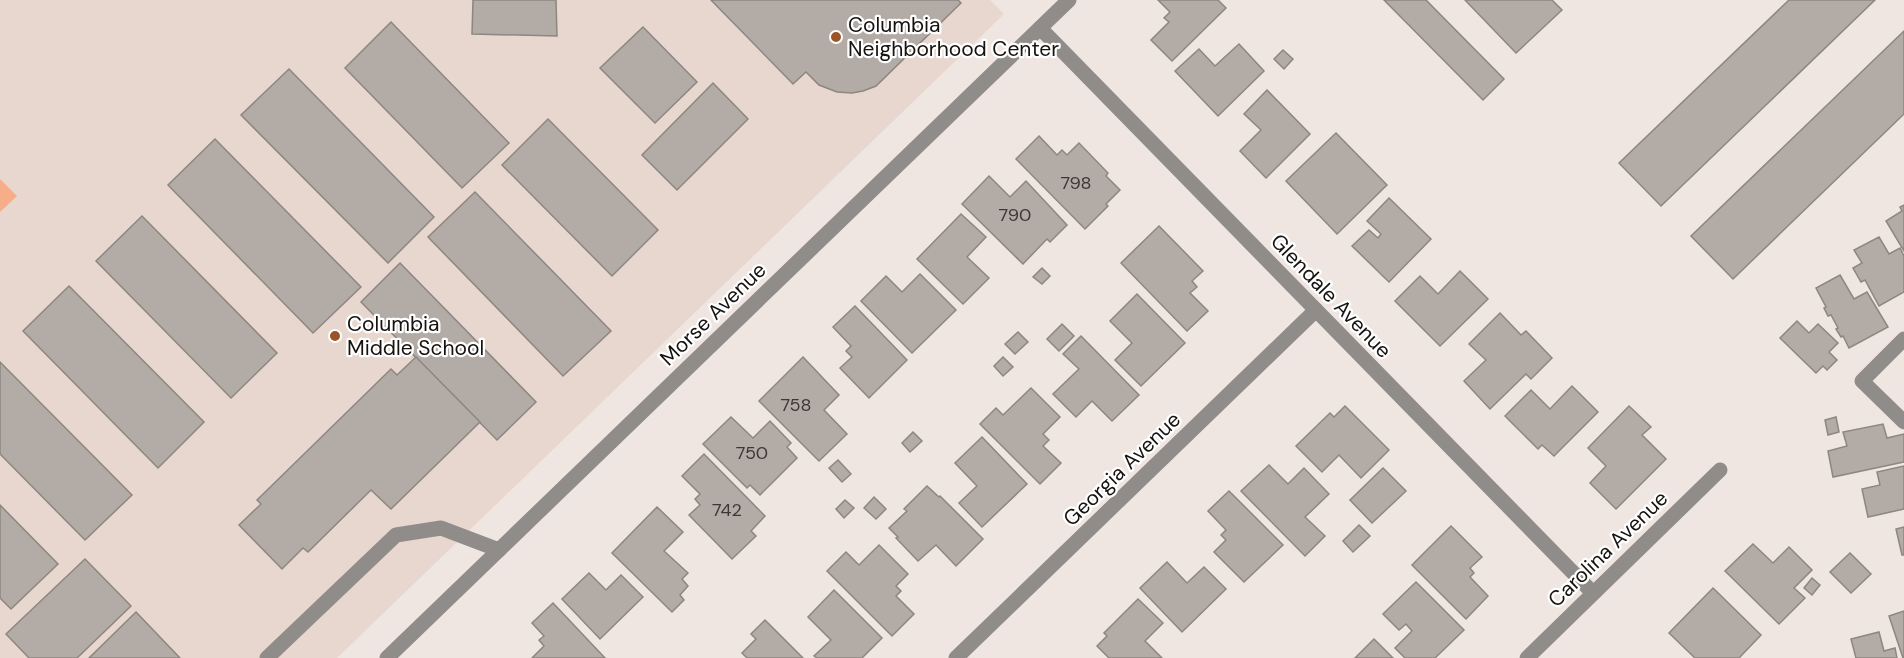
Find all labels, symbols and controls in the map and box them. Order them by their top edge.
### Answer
place label: Columbia Neighborhood Center [848,11,1059,63]
marker: Columbia Neighborhood Center [829,30,843,44]
house number: 798 [1060,171,1092,195]
house number: 790 [999,203,1031,227]
street label: Glendale Avenue [1264,228,1398,364]
street label: Morse Avenue [654,256,772,372]
place label: Columbia Middle School [347,310,484,362]
marker: Columbia Middle School [328,329,342,343]
house number: 758 [780,393,812,417]
street label: Georgia Avenue [1057,406,1187,532]
house number: 750 [736,441,768,465]
street label: Carolina Avenue [1542,485,1674,613]
house number: 742 [712,498,742,522]

